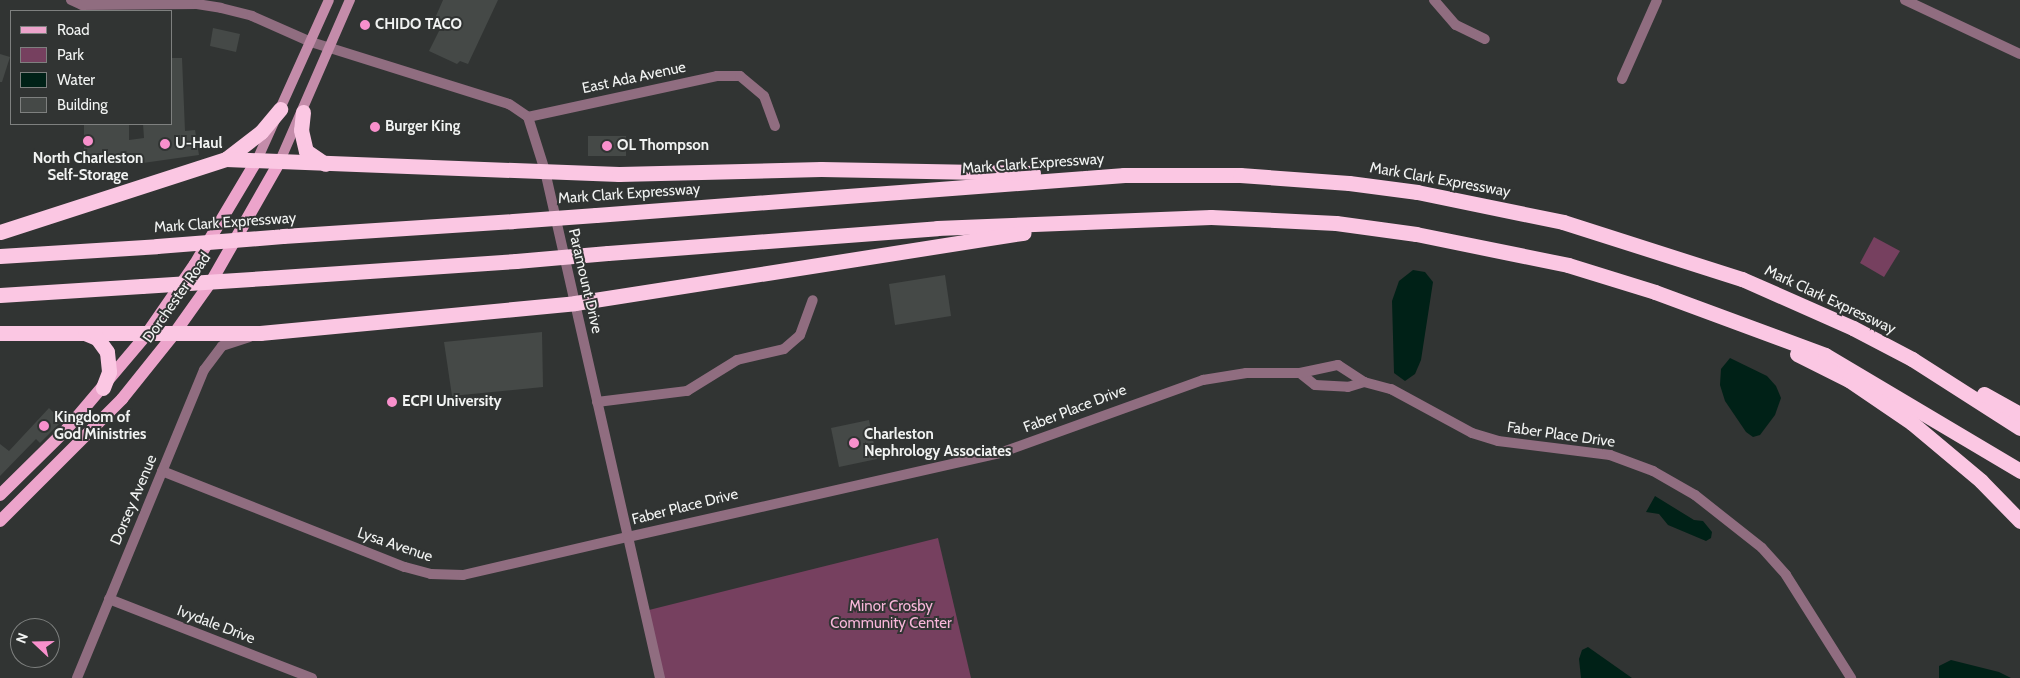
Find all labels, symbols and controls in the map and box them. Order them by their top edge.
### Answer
legend [10,10,172,125]
place label: CHIDO TACO [375,16,462,34]
marker: CHIDO TACO [359,19,371,31]
text: Road [57,21,90,39]
text: Park [57,46,84,64]
street label: East Ada Avenue [580,58,688,98]
text: Water [57,71,95,89]
text: Building [57,96,108,114]
place label: Burger King [385,118,460,136]
marker: Burger King [369,121,381,133]
marker: North Charleston Self-Storage [82,135,94,147]
place label: U-Haul [175,135,222,153]
place label: OL Thompson [617,137,709,155]
marker: U-Haul [159,138,171,150]
marker: OL Thompson [601,140,613,152]
place label: North Charleston Self-Storage [33,149,143,184]
street label: Mark Clark Expressway [961,150,1105,178]
street label: Mark Clark Expressway [1368,159,1512,201]
street label: Mark Clark Expressway [557,180,701,208]
street label: Mark Clark Expressway [153,209,297,237]
street label: Paramount Drive [564,227,606,335]
street label: Dorchester Road [139,250,215,346]
street label: Mark Clark Expressway [1762,262,1898,338]
street label: Faber Place Drive [1021,381,1129,437]
place label: ECPI University [402,393,502,411]
marker: ECPI University [386,396,398,408]
place label: Kingdom of God Ministries [54,408,146,443]
street label: Faber Place Drive [1506,419,1616,451]
marker: Kingdom of God Ministries [38,420,50,432]
place label: Charleston Nephrology Associates [864,425,1011,460]
marker: Charleston Nephrology Associates [848,437,860,449]
street label: Dorsey Avenue [107,452,161,548]
street label: Faber Place Drive [630,485,740,529]
street label: Lysa Avenue [355,524,435,566]
park label: Minor Crosby Community Center [830,597,952,632]
street label: Ivydale Drive [174,602,258,648]
north arrow [10,618,60,668]
text: N [12,630,32,646]

